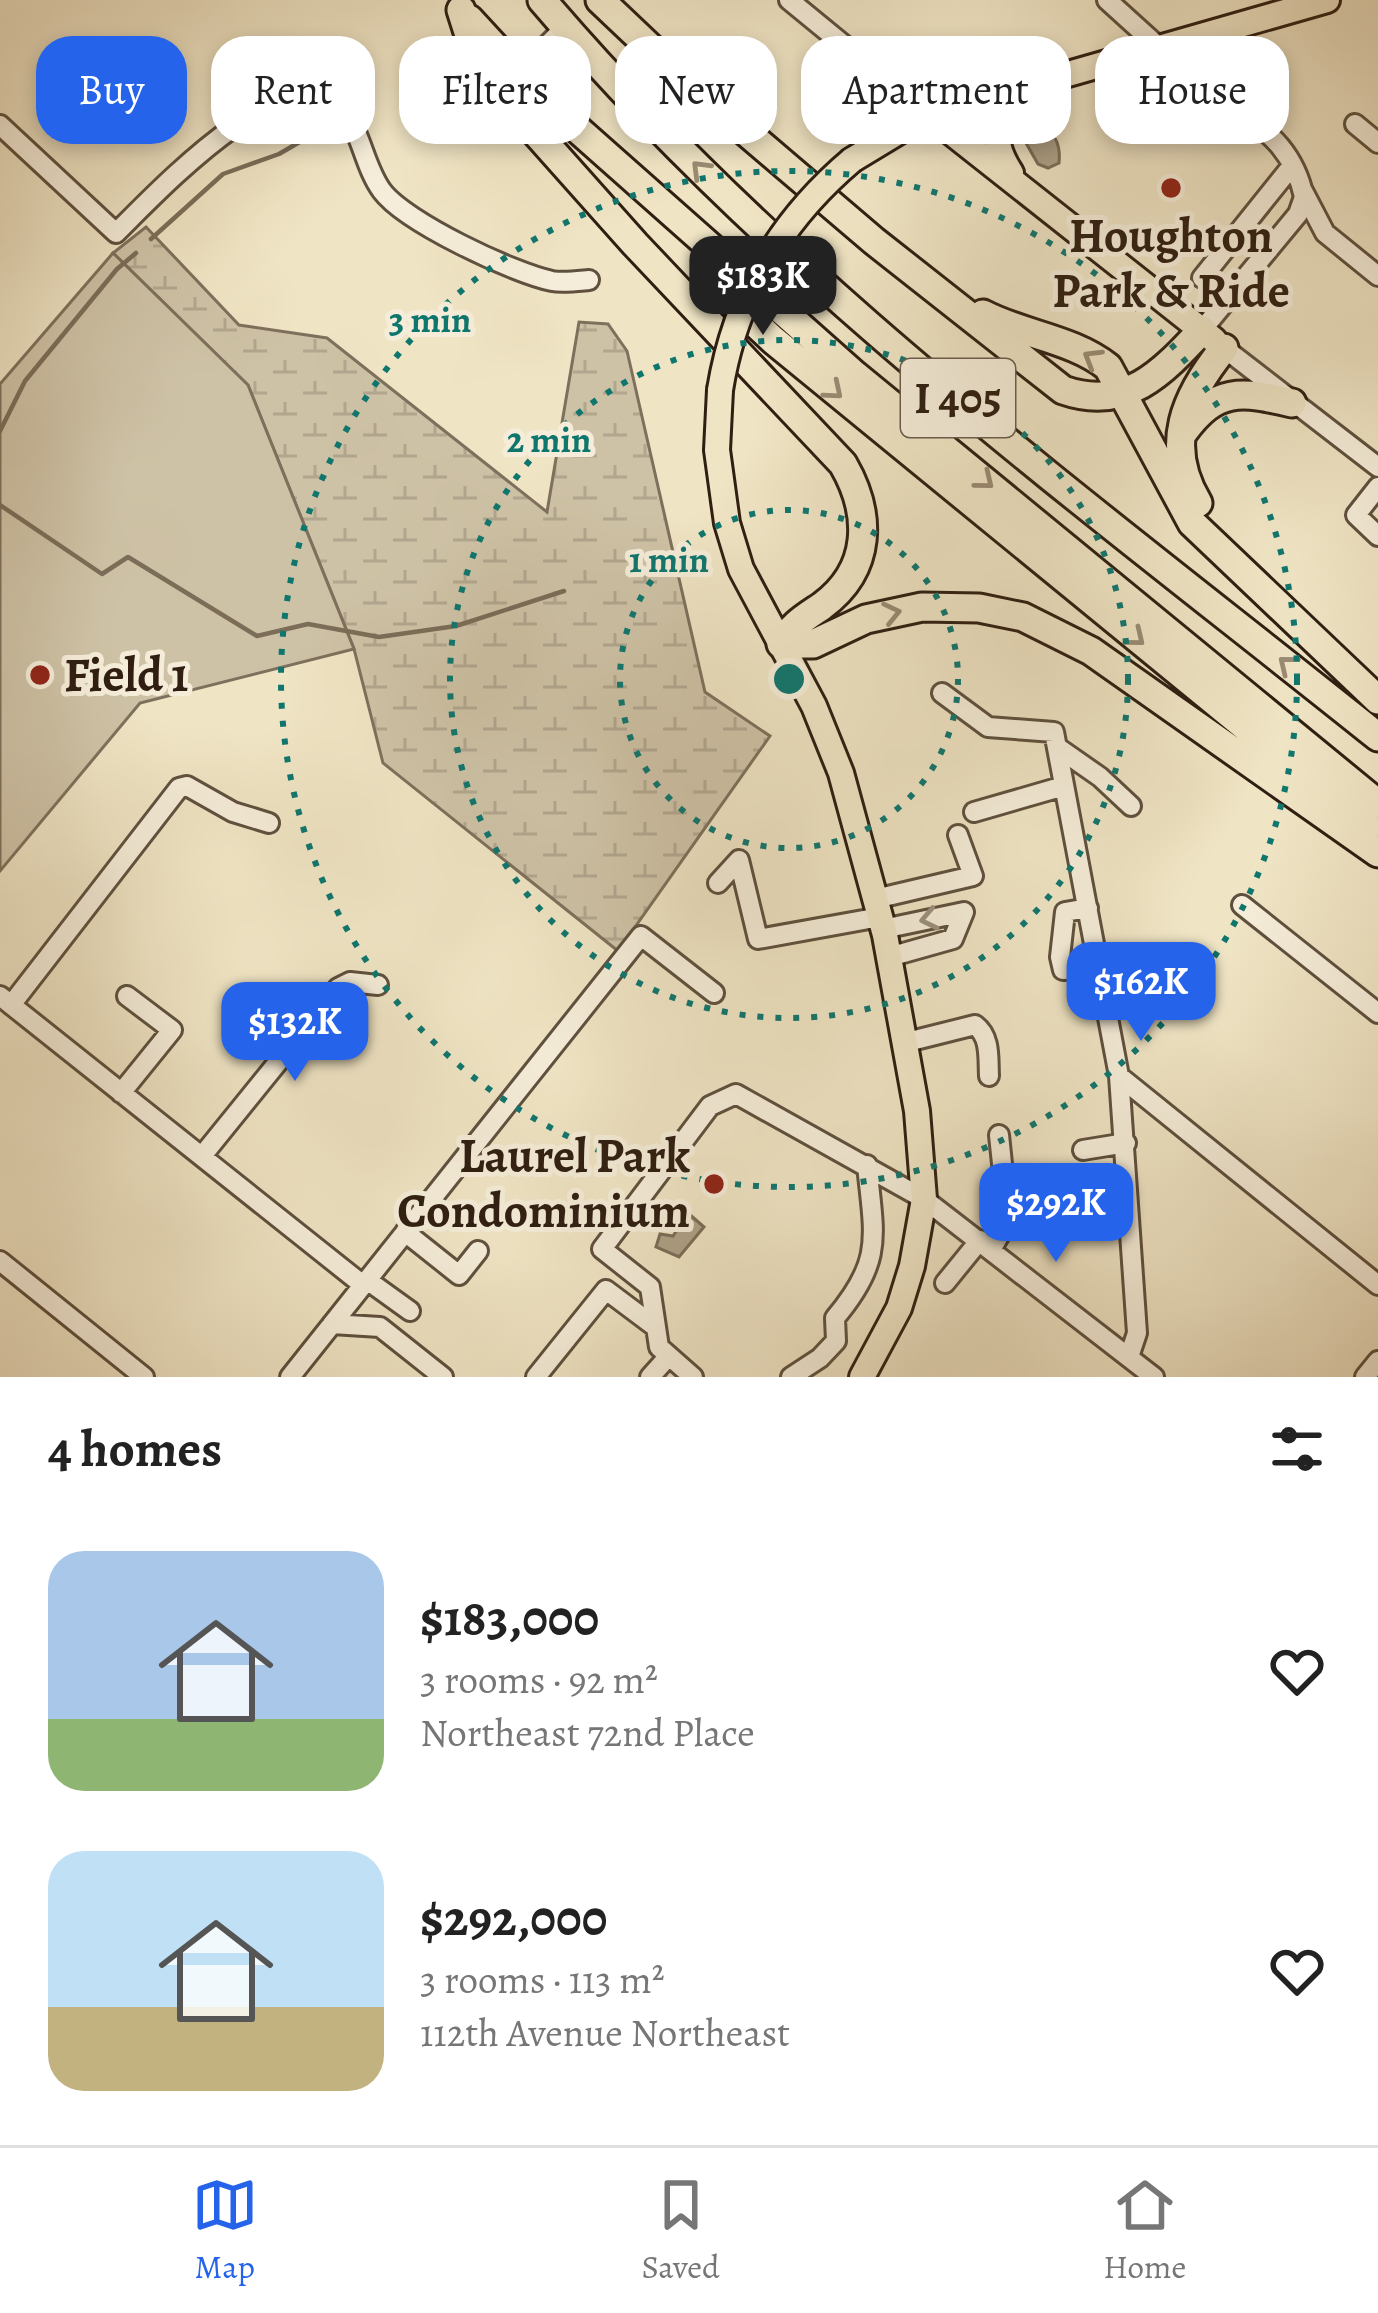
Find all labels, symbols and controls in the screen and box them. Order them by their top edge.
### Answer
chip: Buy [36,36,187,144]
chip: Rent [211,36,375,144]
chip: Filters [399,36,591,144]
chip: New [615,36,777,144]
chip: Apartment [801,36,1071,144]
chip: House [1095,36,1289,144]
one-way arrow [693,161,715,183]
marker: Houghton Park & Ride [1158,175,1184,201]
place label: Houghton Park & Ride [1052,203,1290,324]
pin: $183K [679,236,847,338]
text: $183K [716,248,810,301]
text: 3 min [389,295,471,344]
one-way arrow [1083,350,1105,373]
road number: I 405 [901,359,1015,437]
one-way arrow [820,376,842,398]
text: 2 min [507,415,591,464]
one-way arrow [972,467,994,488]
text: 1 min [629,535,709,584]
one-way arrow [881,601,901,626]
one-way arrow [1122,624,1144,645]
place label: Field 1 [64,642,188,708]
one-way arrow [1278,657,1300,678]
centre of rings [768,658,810,700]
marker: Field 1 [27,662,53,688]
one-way arrow [919,905,939,931]
pin: $162K [1057,942,1225,1044]
text: $162K [1094,954,1188,1007]
pin: $132K [211,982,379,1084]
text: $132K [248,994,342,1047]
place label: Laurel Park Condominium [397,1123,690,1244]
pin: $292K [972,1163,1140,1265]
marker: Laurel Park Condominium [701,1171,727,1197]
text: $292K [1006,1175,1106,1228]
text: 4 homes [48,1414,222,1484]
icon: filters [1264,1416,1330,1482]
text: $183,000 [420,1583,599,1653]
icon: home [144,1599,288,1743]
icon: heart [1264,1638,1330,1704]
text: 3 rooms · 92 m² [420,1653,658,1706]
text: Northeast 72nd Place [420,1706,755,1759]
text: $292,000 [420,1883,607,1953]
icon: home [144,1899,288,2043]
icon: heart [1264,1938,1330,2004]
text: 3 rooms · 113 m² [420,1953,665,2006]
text: 112th Avenue Northeast [420,2006,790,2059]
tab: Map [192,2172,258,2289]
tab: Saved [641,2172,720,2289]
tab: Home [1103,2172,1186,2289]

